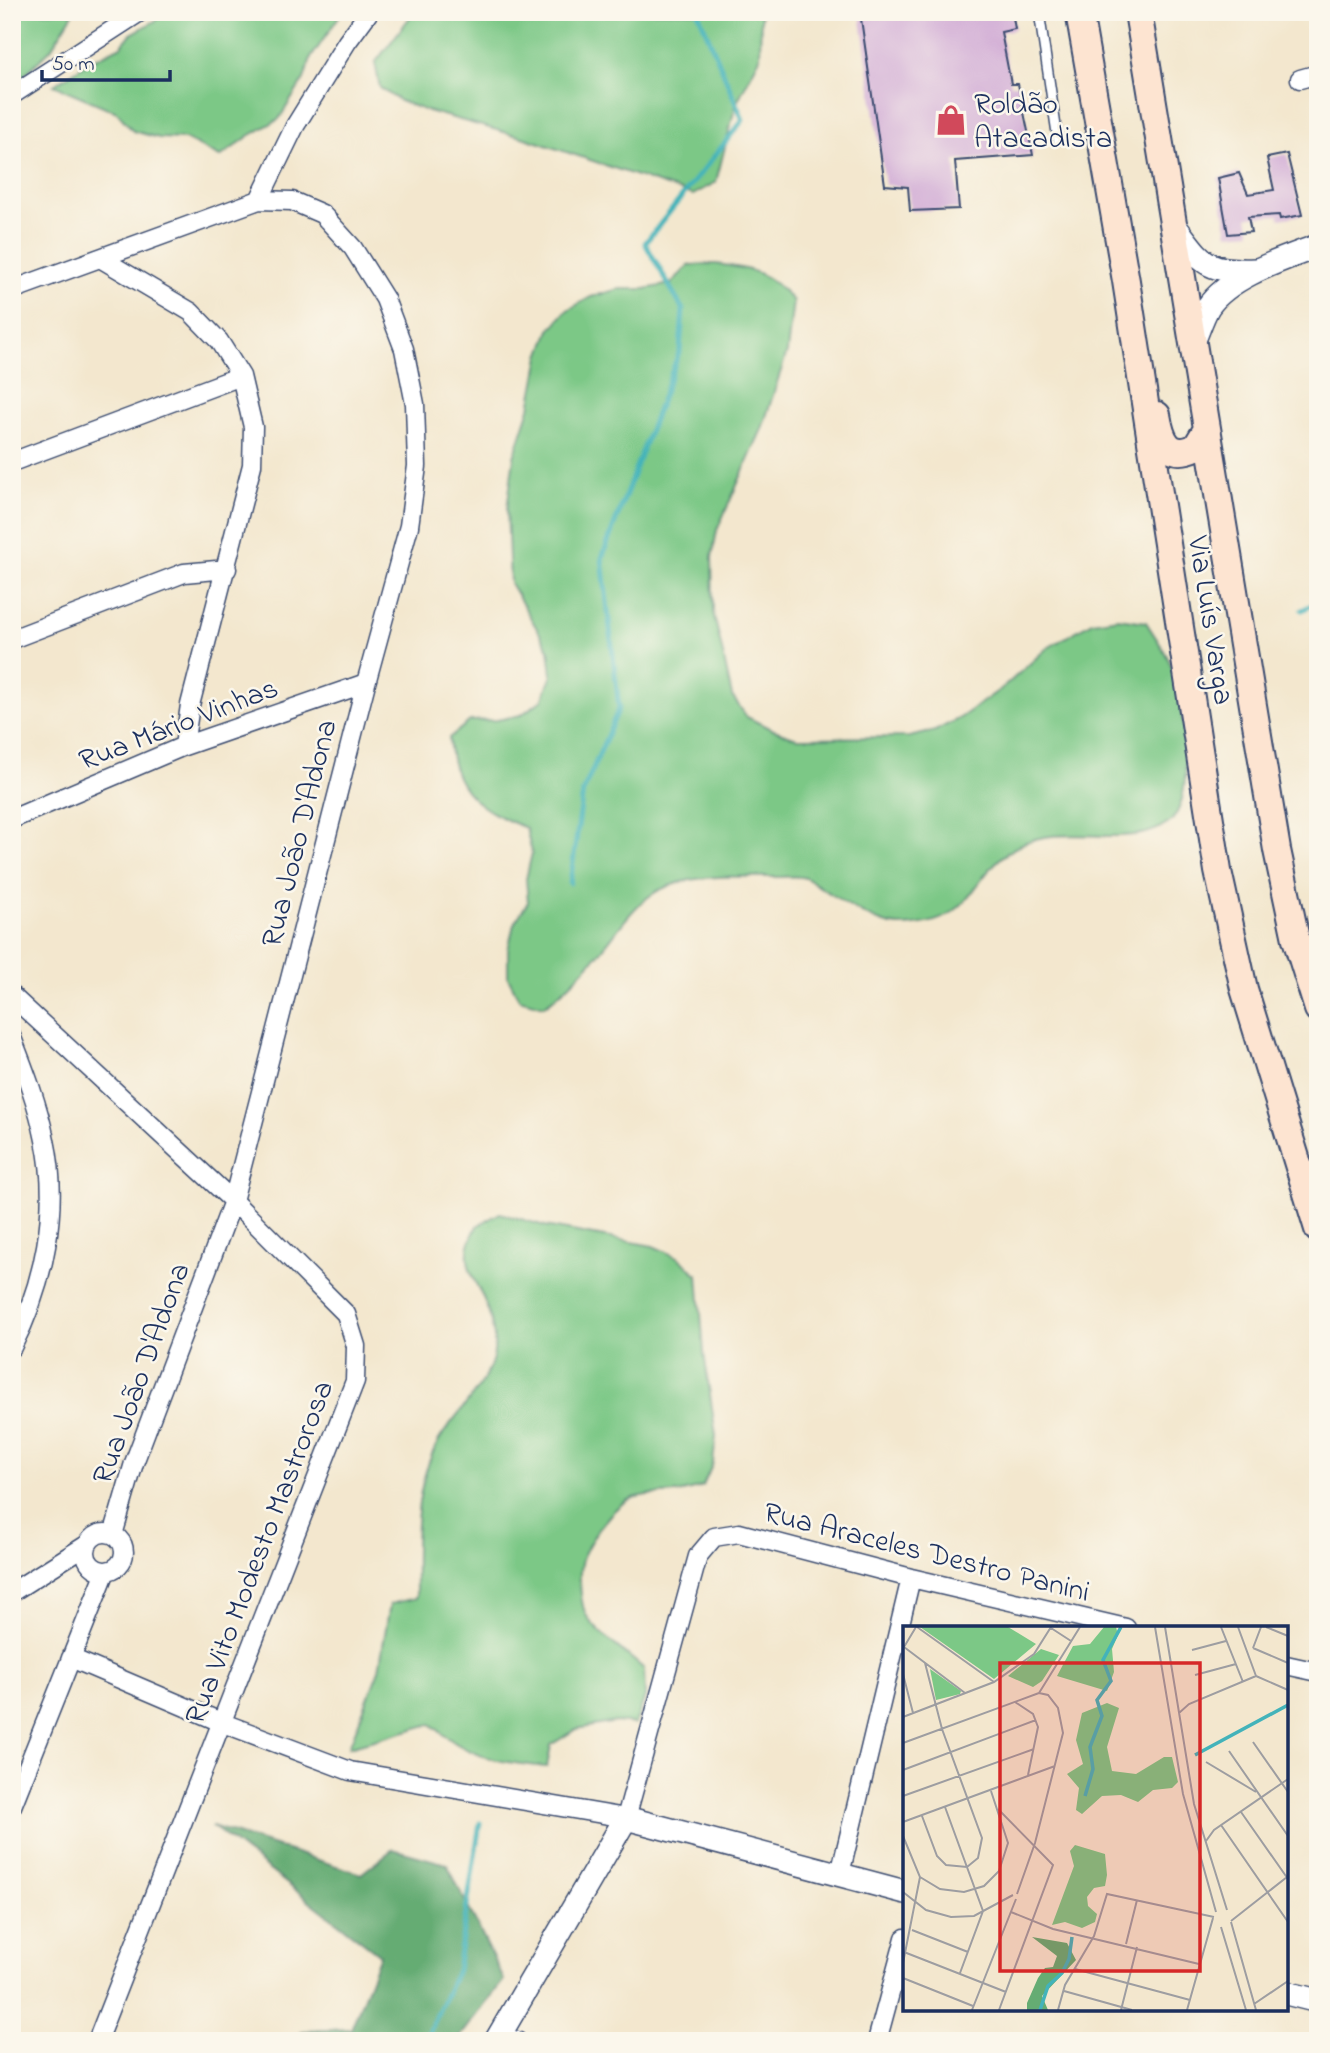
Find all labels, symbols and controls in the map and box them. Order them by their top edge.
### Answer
scale bar [42,38,170,82]
text: 50 m [52,50,95,80]
place label: Roldão Atacadista [974,84,1112,162]
shop icon: Roldão Atacadista [934,103,968,137]
street label: Via Luís Varga [1174,532,1244,708]
street label: Rua Mário Vinhas [73,668,285,784]
street label: Rua João D'Adona [251,715,350,952]
street label: Rua João D'Adona [82,1257,203,1491]
street label: Rua Vito Modesto Mastrorosa [175,1375,347,1731]
street label: Rua Araceles Destro Panini [759,1492,1094,1616]
inset map [903,1626,1288,2011]

